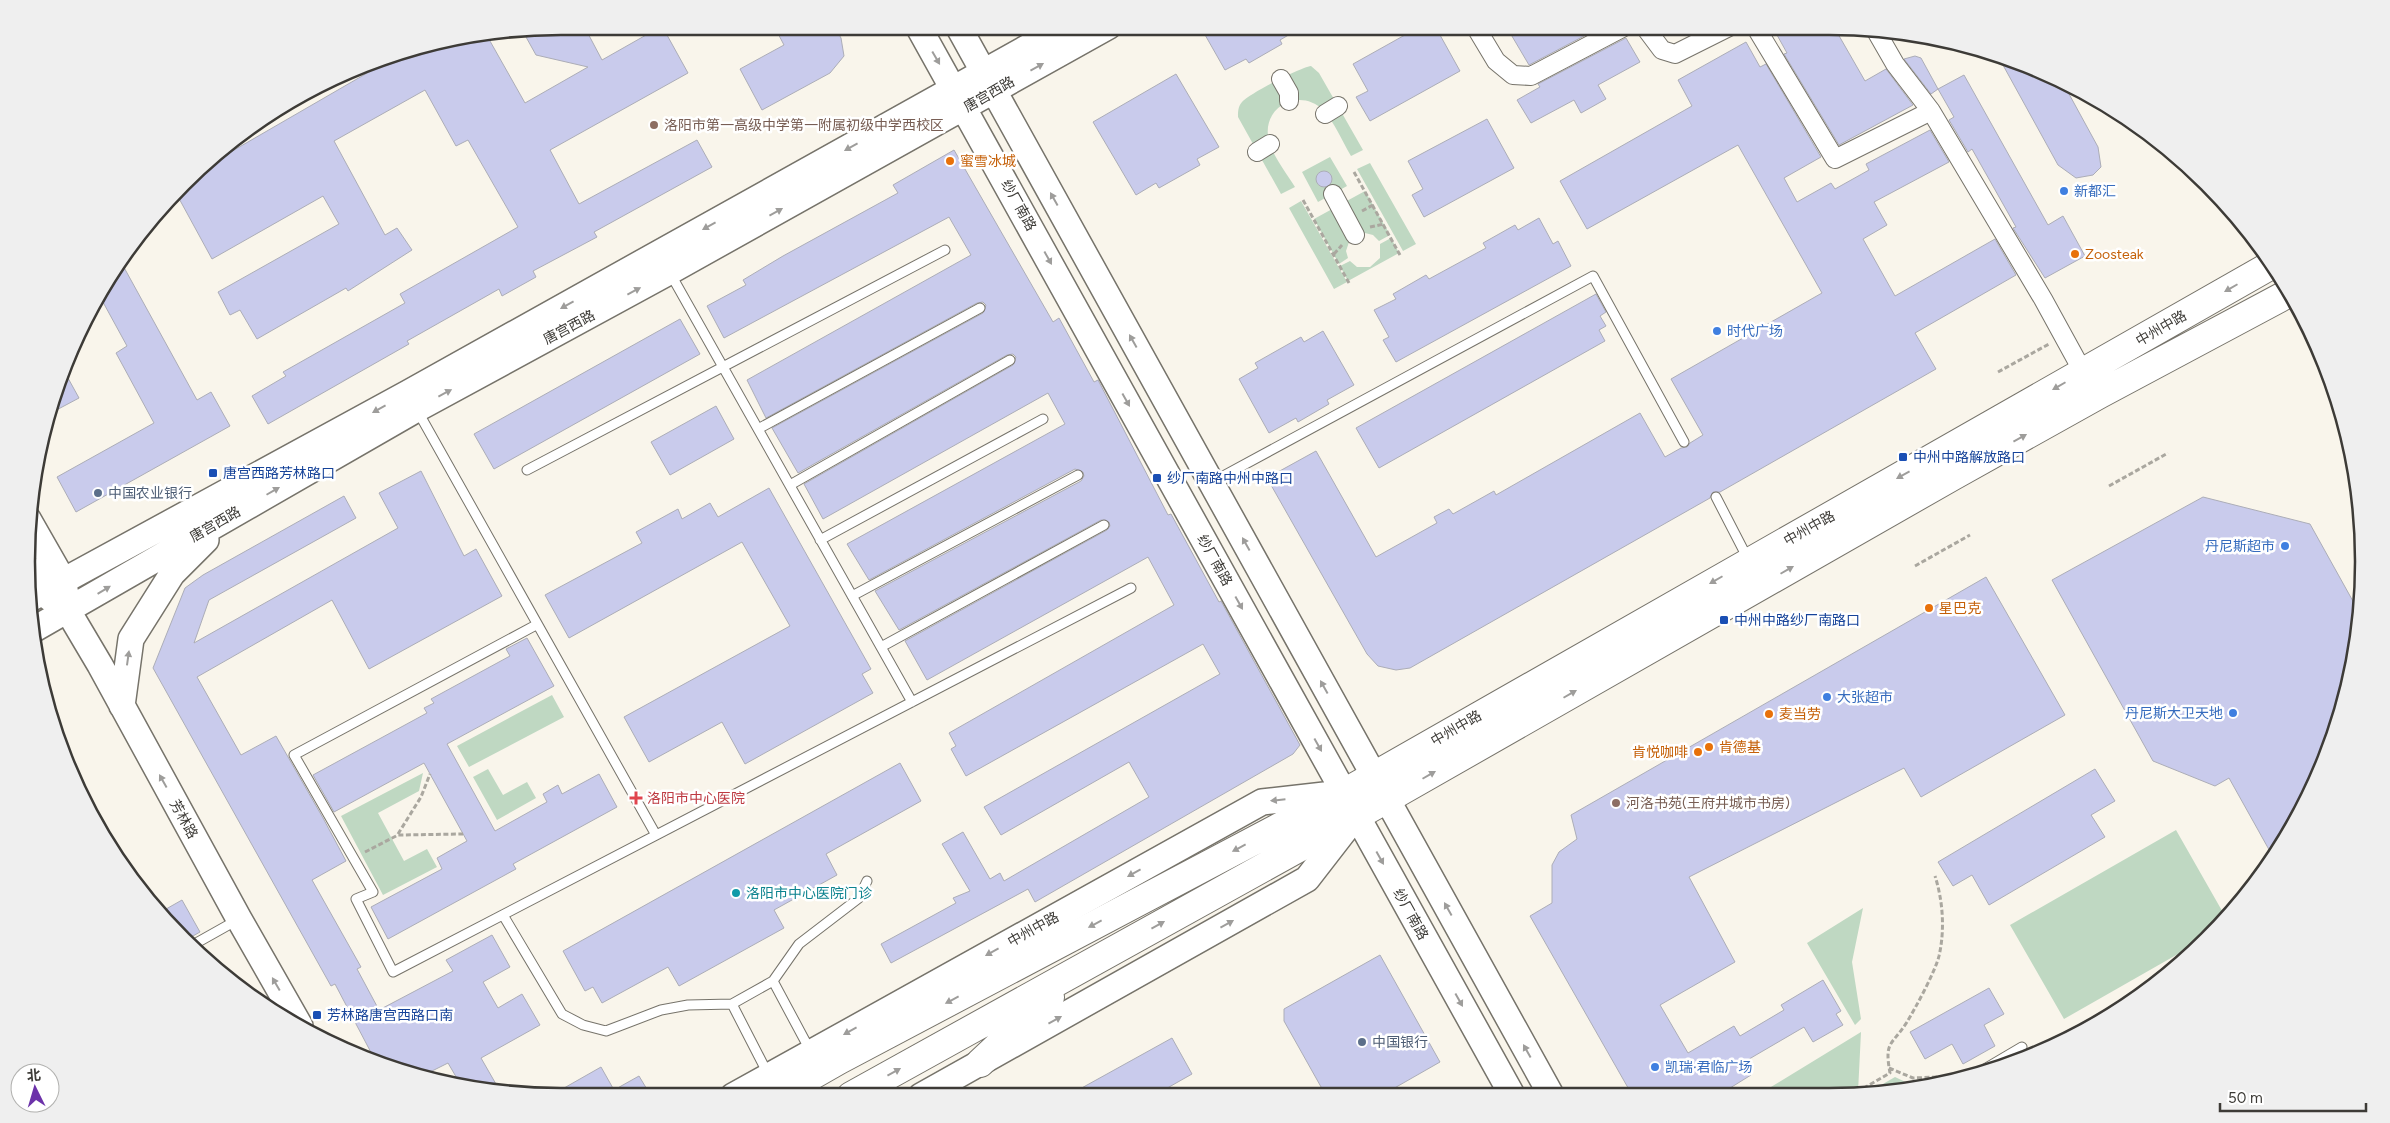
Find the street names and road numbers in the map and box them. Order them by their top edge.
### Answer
street label: 唐宫西路 [961,73,1018,116]
street label: 纱厂南路 [998,177,1040,234]
street label: 唐宫西路 [541,307,598,348]
street label: 中州中路 [2133,307,2190,350]
street label: 唐宫西路 [187,503,244,546]
street label: 中州中路 [1781,507,1838,549]
street label: 纱厂南路 [1194,532,1236,589]
street label: 中州中路 [1428,707,1485,750]
street label: 芳林路 [166,797,201,842]
street label: 纱厂南路 [1390,886,1432,943]
street label: 中州中路 [1005,908,1062,950]

